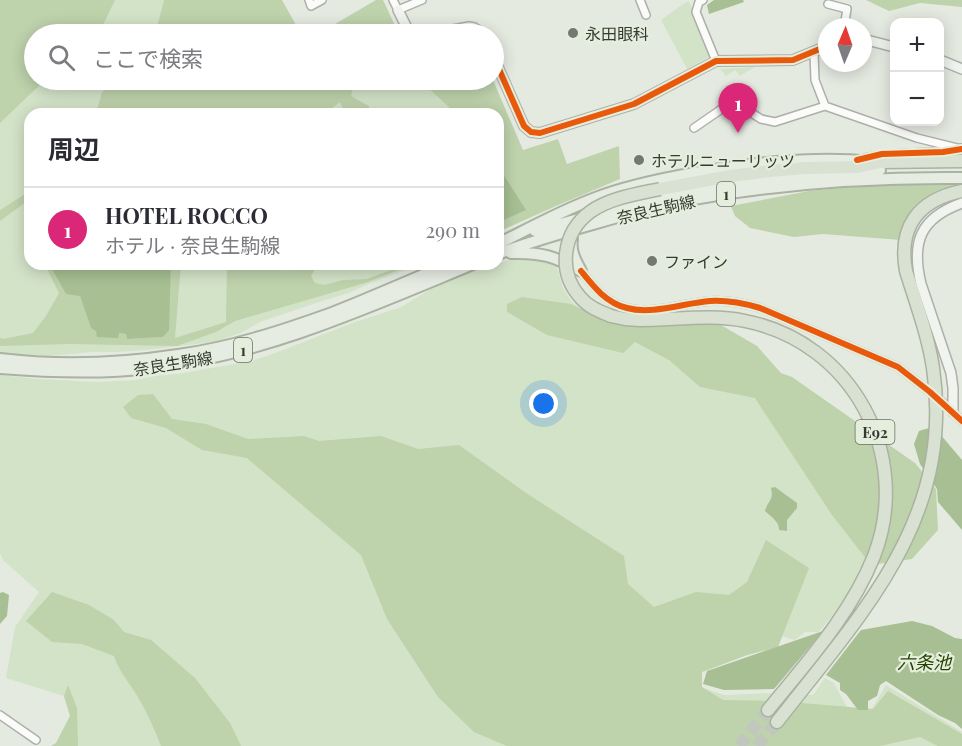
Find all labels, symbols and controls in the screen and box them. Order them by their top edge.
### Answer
north arrow [818,18,872,72]
map controls [890,18,944,126]
button: + [890,18,944,72]
place label: 永田眼科 [585,23,649,44]
search box [24,24,504,90]
marker: 永田眼科 [566,26,580,40]
icon: search [45,41,78,74]
text: ここで検索 [93,43,203,73]
button: − [890,72,944,126]
pin: 1 [718,84,758,133]
text: 周辺 [48,131,100,166]
place label: ホテルニューリッツ [651,150,795,171]
marker: ホテルニューリッツ [632,153,646,167]
road number: 1 [717,182,735,206]
street label: 奈良生駒線 [615,190,697,228]
text: HOTEL ROCCO [105,200,268,230]
text: 1 [64,216,71,243]
text: 290 m [426,216,480,243]
text: ホテル · 奈良生駒線 [105,231,280,258]
place label: ファイン [664,251,728,272]
marker: ファイン [645,254,659,268]
road number: 1 [234,338,252,362]
street label: 奈良生駒線 [132,346,214,380]
your location [529,389,558,418]
road number: E92 [856,420,894,444]
water label: 六条池 [897,650,953,674]

